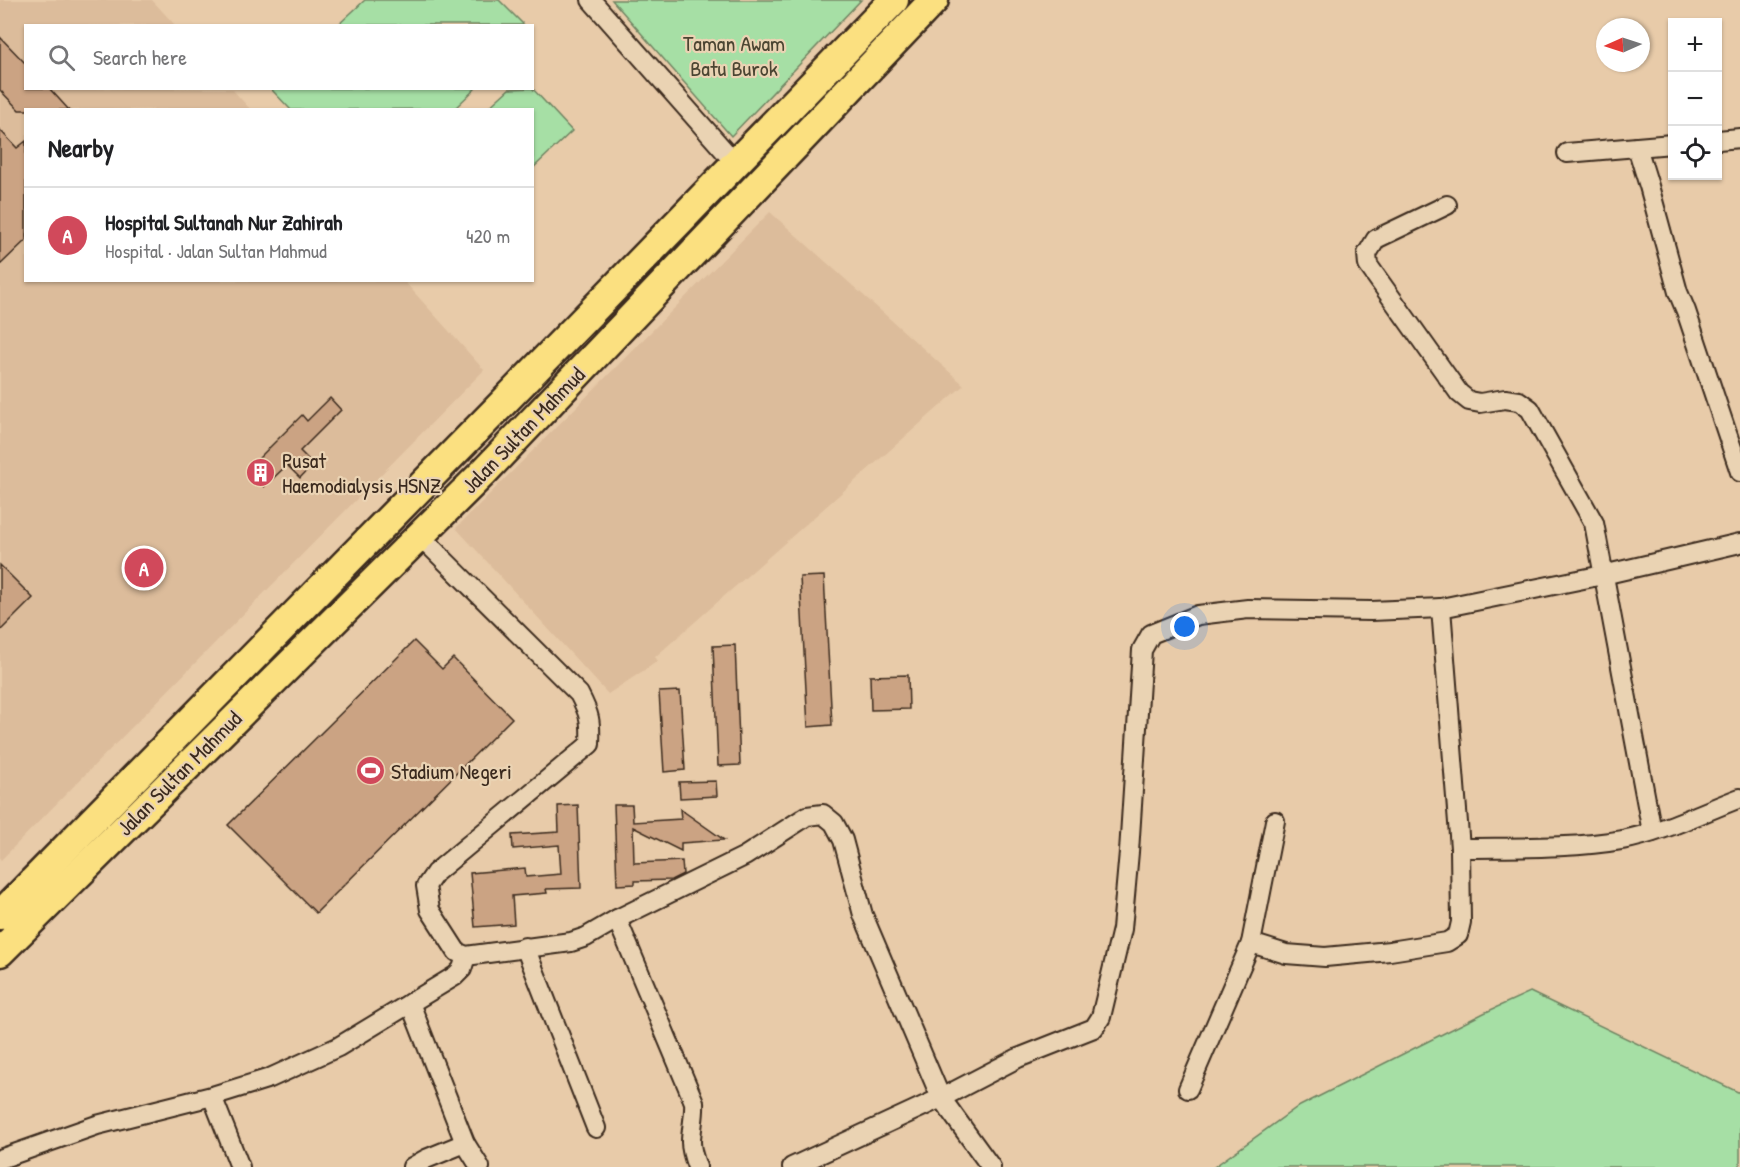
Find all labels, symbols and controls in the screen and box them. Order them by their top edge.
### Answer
north arrow [1596,18,1650,72]
map controls [1668,18,1722,180]
button: + [1668,18,1722,72]
search box [24,24,534,90]
park label: Taman Awam Batu Burok [683,28,785,83]
icon: search [45,41,78,74]
text: Search here [93,42,187,72]
button: − [1668,72,1722,126]
button: locate [1668,126,1722,180]
text: Nearby [48,130,114,165]
text: Hospital Sultanah Nur Zahirah [105,207,342,237]
text: A [63,222,72,249]
text: 420 m [466,222,510,249]
text: Hospital · Jalan Sultan Mahmud [105,237,327,264]
street label: Jalan Sultan Mahmud [455,360,592,500]
place label: Pusat Haemodialysis HSNZ [282,445,441,500]
building icon: Pusat Haemodialysis HSNZ [245,457,277,489]
pin: A [124,546,164,590]
your location [1170,612,1199,641]
street label: Jalan Sultan Mahmud [110,704,248,842]
sports icon: Stadium Negeri [354,755,386,787]
place label: Stadium Negeri [391,756,512,786]

